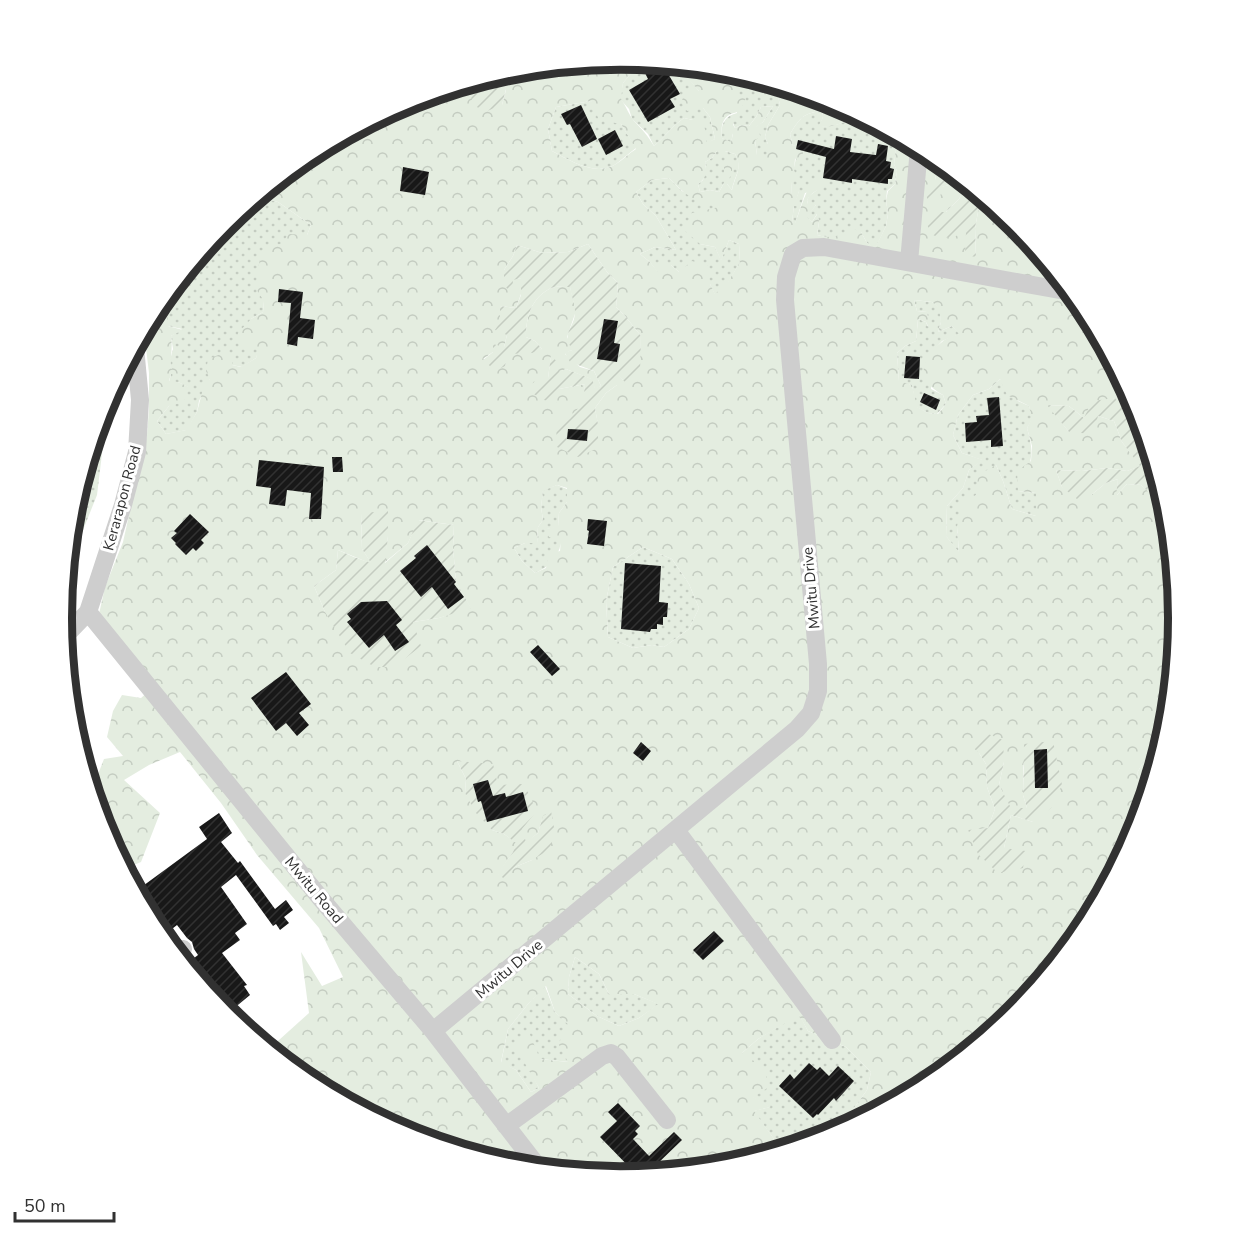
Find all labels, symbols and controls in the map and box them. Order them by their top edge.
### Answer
street label: Kerarapon Road [98,443,146,553]
street label: Mwitu Drive [797,546,825,630]
street label: Mwitu Road [280,852,348,928]
street label: Mwitu Drive [471,935,547,1003]
scale bar [15,1185,114,1223]
text: 50 m [24,1194,66,1218]

